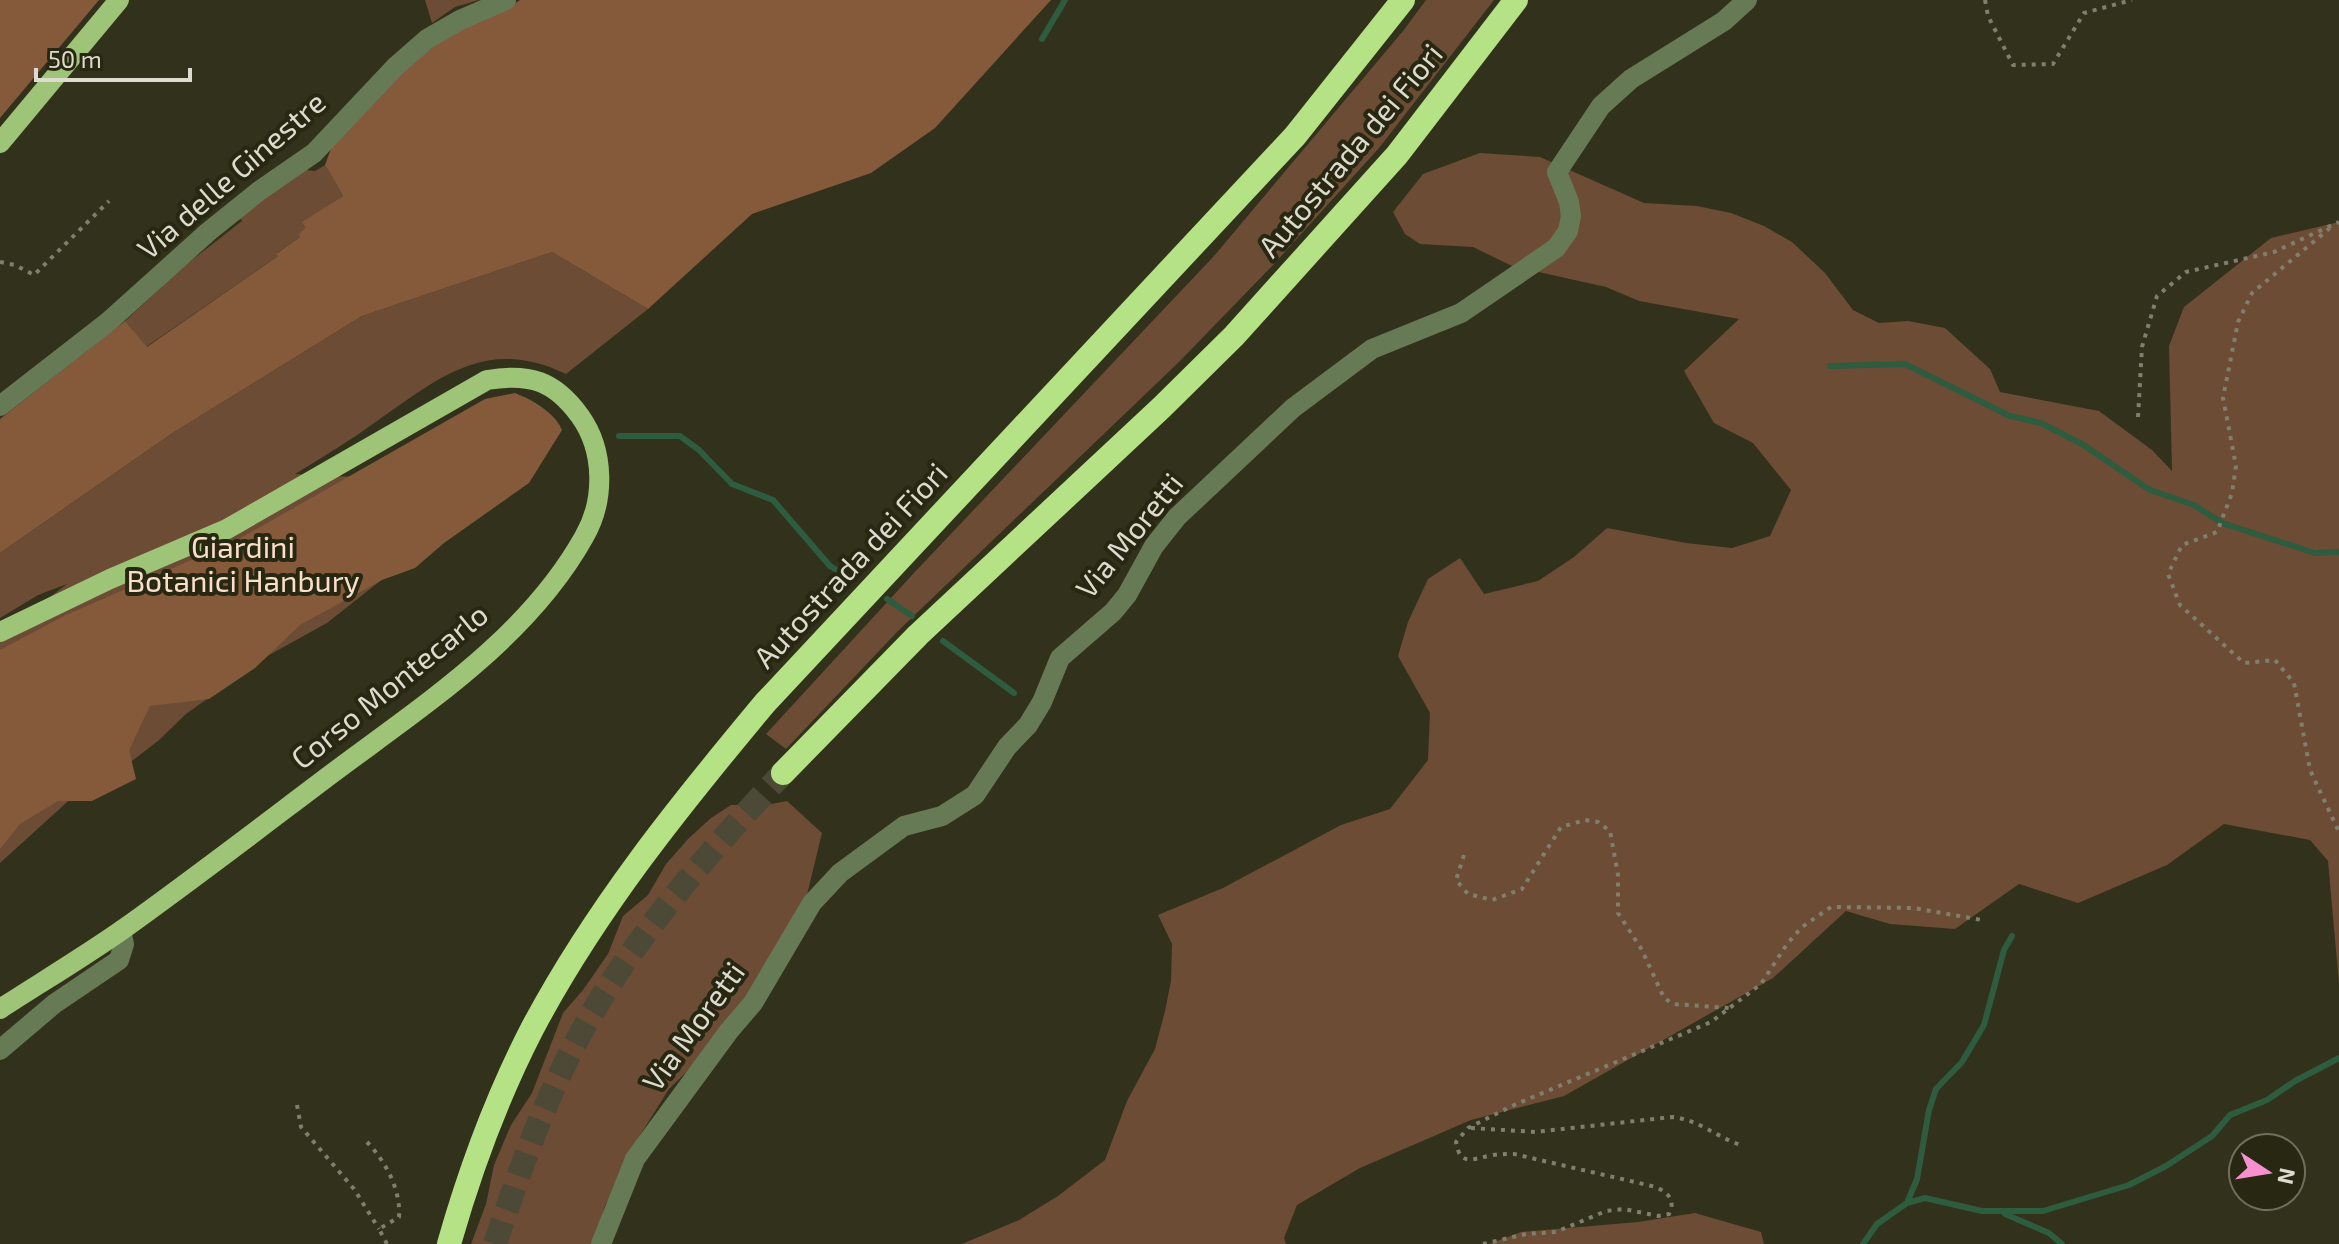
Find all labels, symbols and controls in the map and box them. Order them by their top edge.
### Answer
scale bar [36,32,190,82]
street label: Autostrada dei Fiori [1250,36,1449,264]
text: 50 m [48,44,102,73]
street label: Via delle Ginestre [129,83,332,266]
street label: Autostrada dei Fiori [745,455,954,675]
street label: Via Moretti [1067,465,1190,604]
park label: Giardini Botanici Hanbury [126,528,360,598]
street label: Corso Montecarlo [283,595,494,776]
street label: Via Moretti [634,954,751,1097]
north arrow [2227,1132,2307,1212]
text: N [2273,1166,2302,1187]

